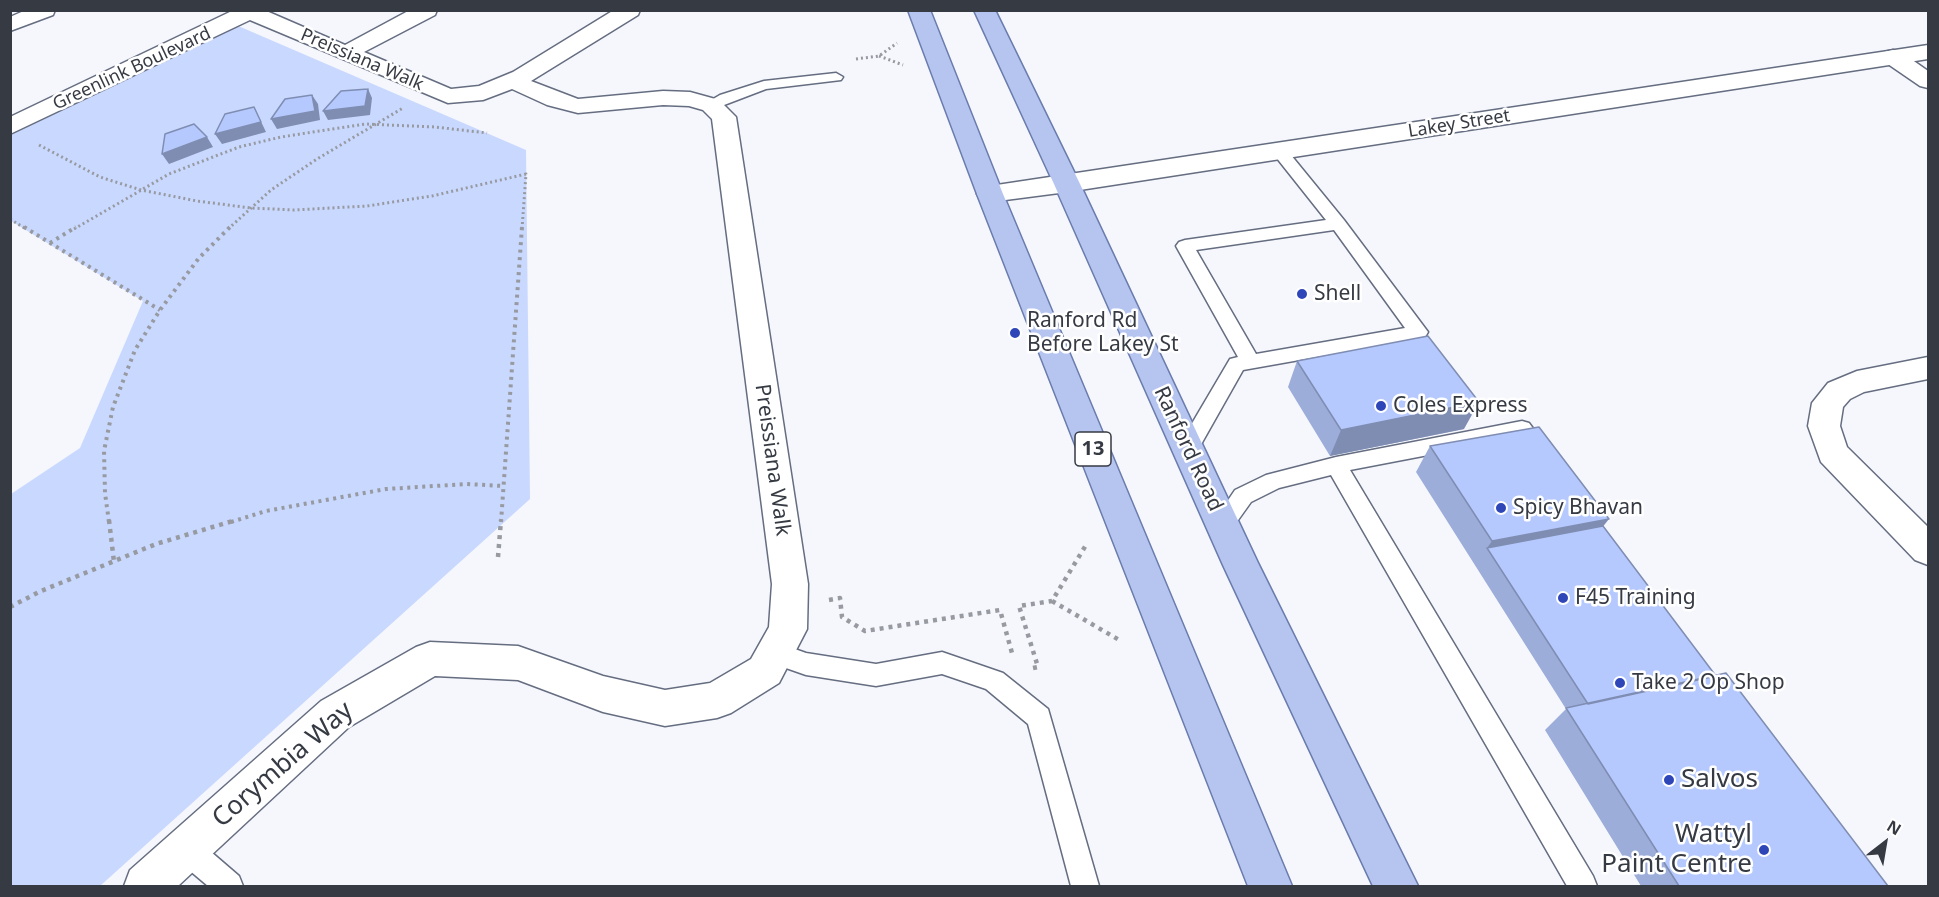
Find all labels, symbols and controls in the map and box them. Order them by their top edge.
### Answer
street label: Greenlink Boulevard [50,23,214,115]
street label: Preissiana Walk [297,24,427,96]
street label: Lakey Street [1406,105,1512,143]
place label: Shell [1314,281,1361,307]
marker: Shell [1295,287,1309,301]
place label: Ranford Rd Before Lakey St [1027,308,1179,358]
marker: Ranford Rd Before Lakey St [1008,326,1022,340]
street label: Preissiana Walk [749,382,795,538]
street label: Ranford Road [1148,383,1228,515]
place label: Coles Express [1393,393,1528,419]
marker: Coles Express [1374,399,1388,413]
road number: 13 [1075,432,1111,466]
place label: Spicy Bhavan [1513,495,1643,521]
marker: Spicy Bhavan [1494,501,1508,515]
place label: F45 Training [1575,585,1696,611]
marker: F45 Training [1556,591,1570,605]
place label: Take 2 Op Shop [1632,670,1785,696]
marker: Take 2 Op Shop [1613,676,1627,690]
street label: Corymbia Way [206,695,360,835]
place label: Salvos [1681,764,1758,796]
marker: Salvos [1662,773,1676,787]
north arrow [1855,813,1915,873]
text: N [1883,815,1906,840]
place label: Wattyl Paint Centre [1601,819,1752,880]
marker: Wattyl Paint Centre [1757,843,1771,857]

